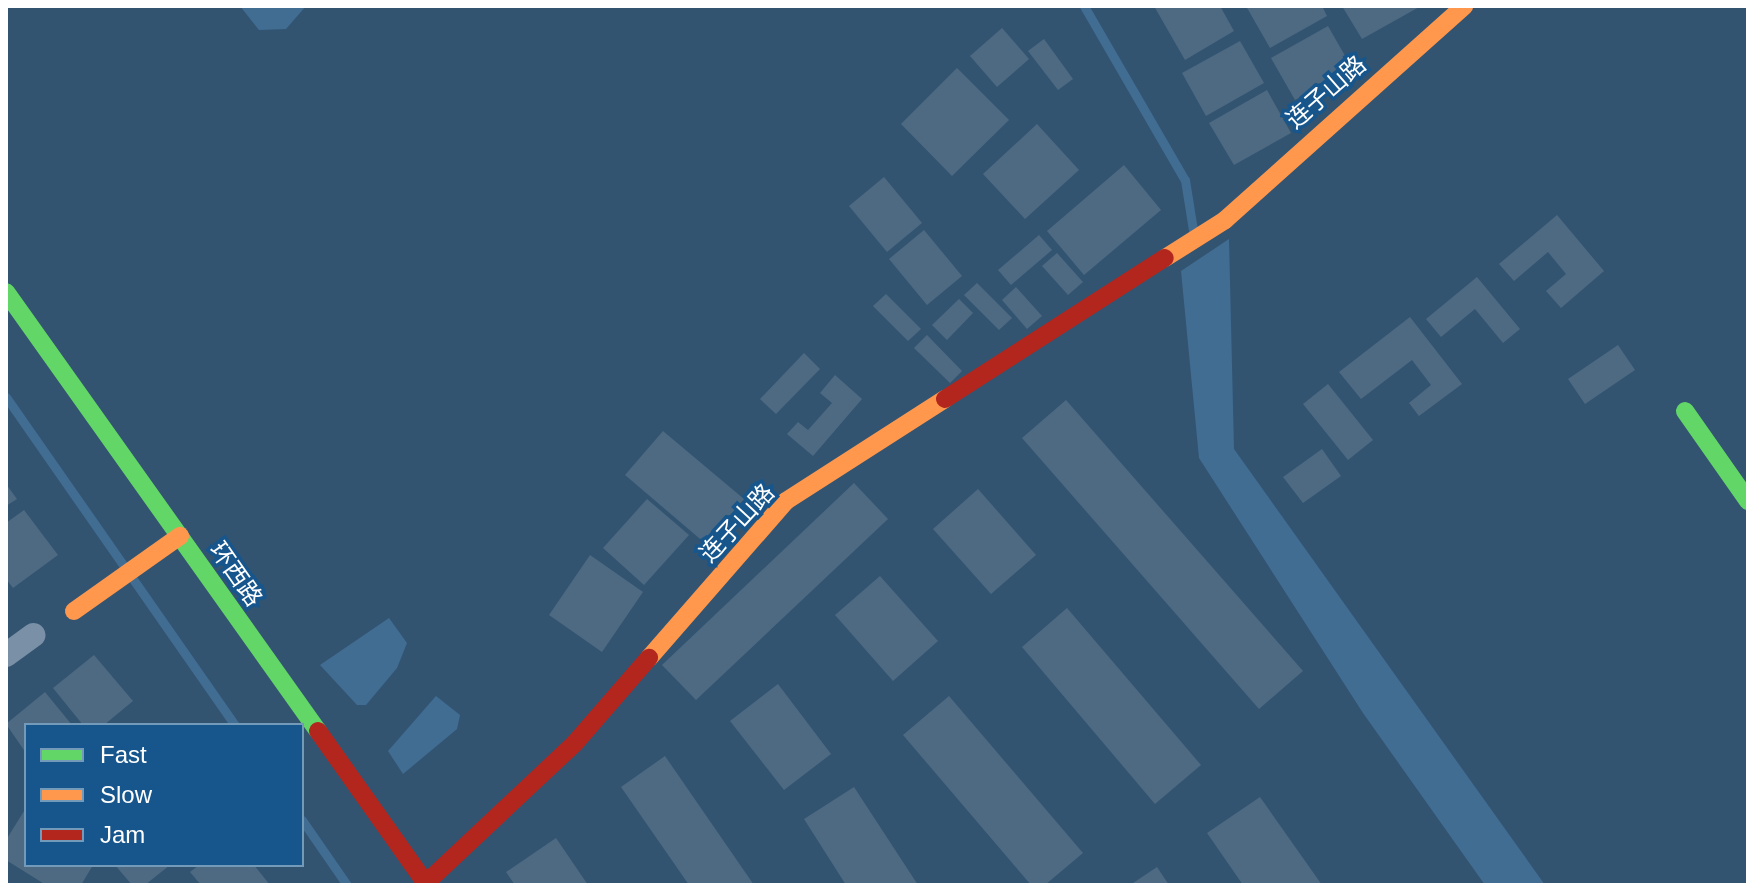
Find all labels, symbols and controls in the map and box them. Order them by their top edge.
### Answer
street label: 连子山路 [1280,50,1372,134]
street label: 连子山路 [694,478,780,568]
street label: 环西路 [204,536,268,612]
legend [24,723,304,867]
text: Fast [100,741,147,768]
text: Slow [100,781,152,808]
text: Jam [100,821,145,848]

